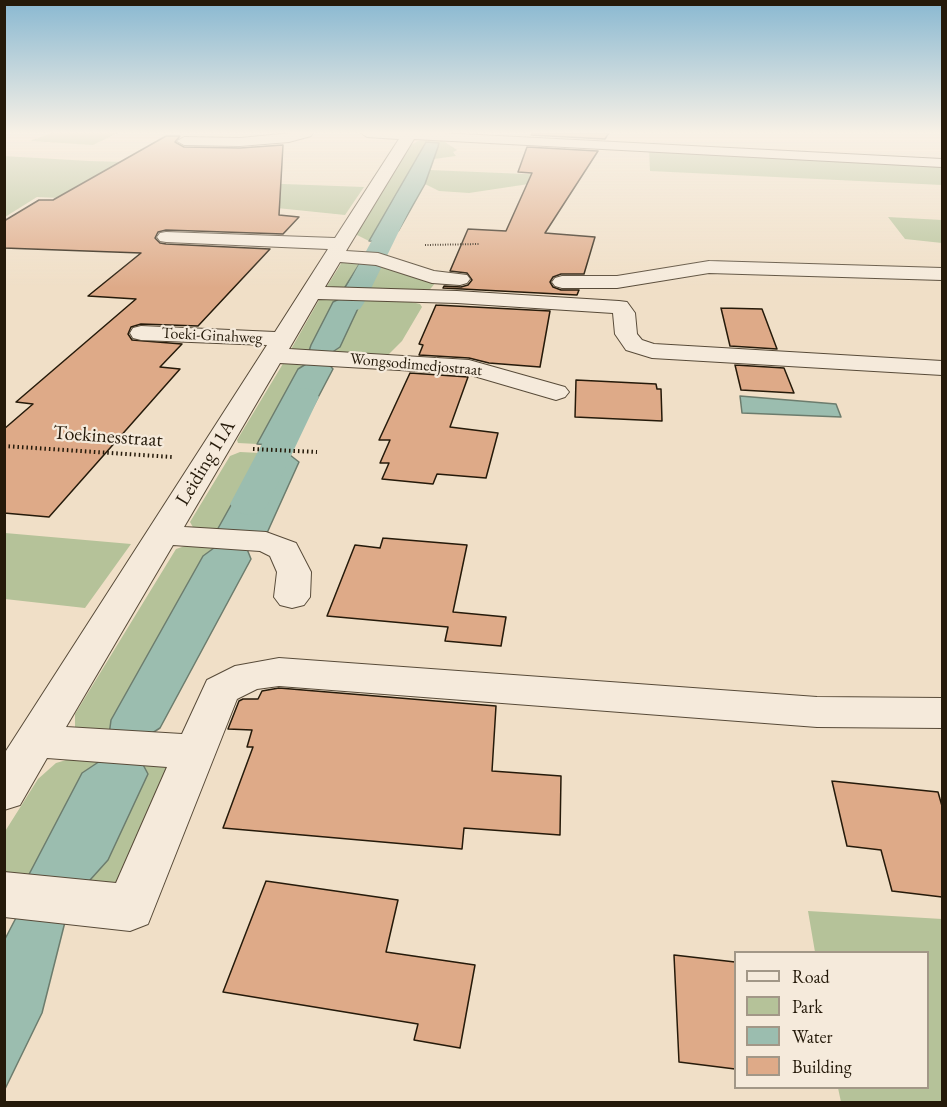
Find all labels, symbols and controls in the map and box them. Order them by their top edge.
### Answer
street label: Toeki-Ginahweg [161,324,263,348]
street label: Wongsodimedjostraat [349,350,483,380]
street label: Leiding 11A [171,416,241,510]
street label: Toekinesstraat [52,421,164,453]
legend [734,951,929,1089]
text: Road [792,965,830,988]
text: Park [792,995,823,1018]
text: Water [792,1025,833,1048]
text: Building [792,1055,852,1078]

